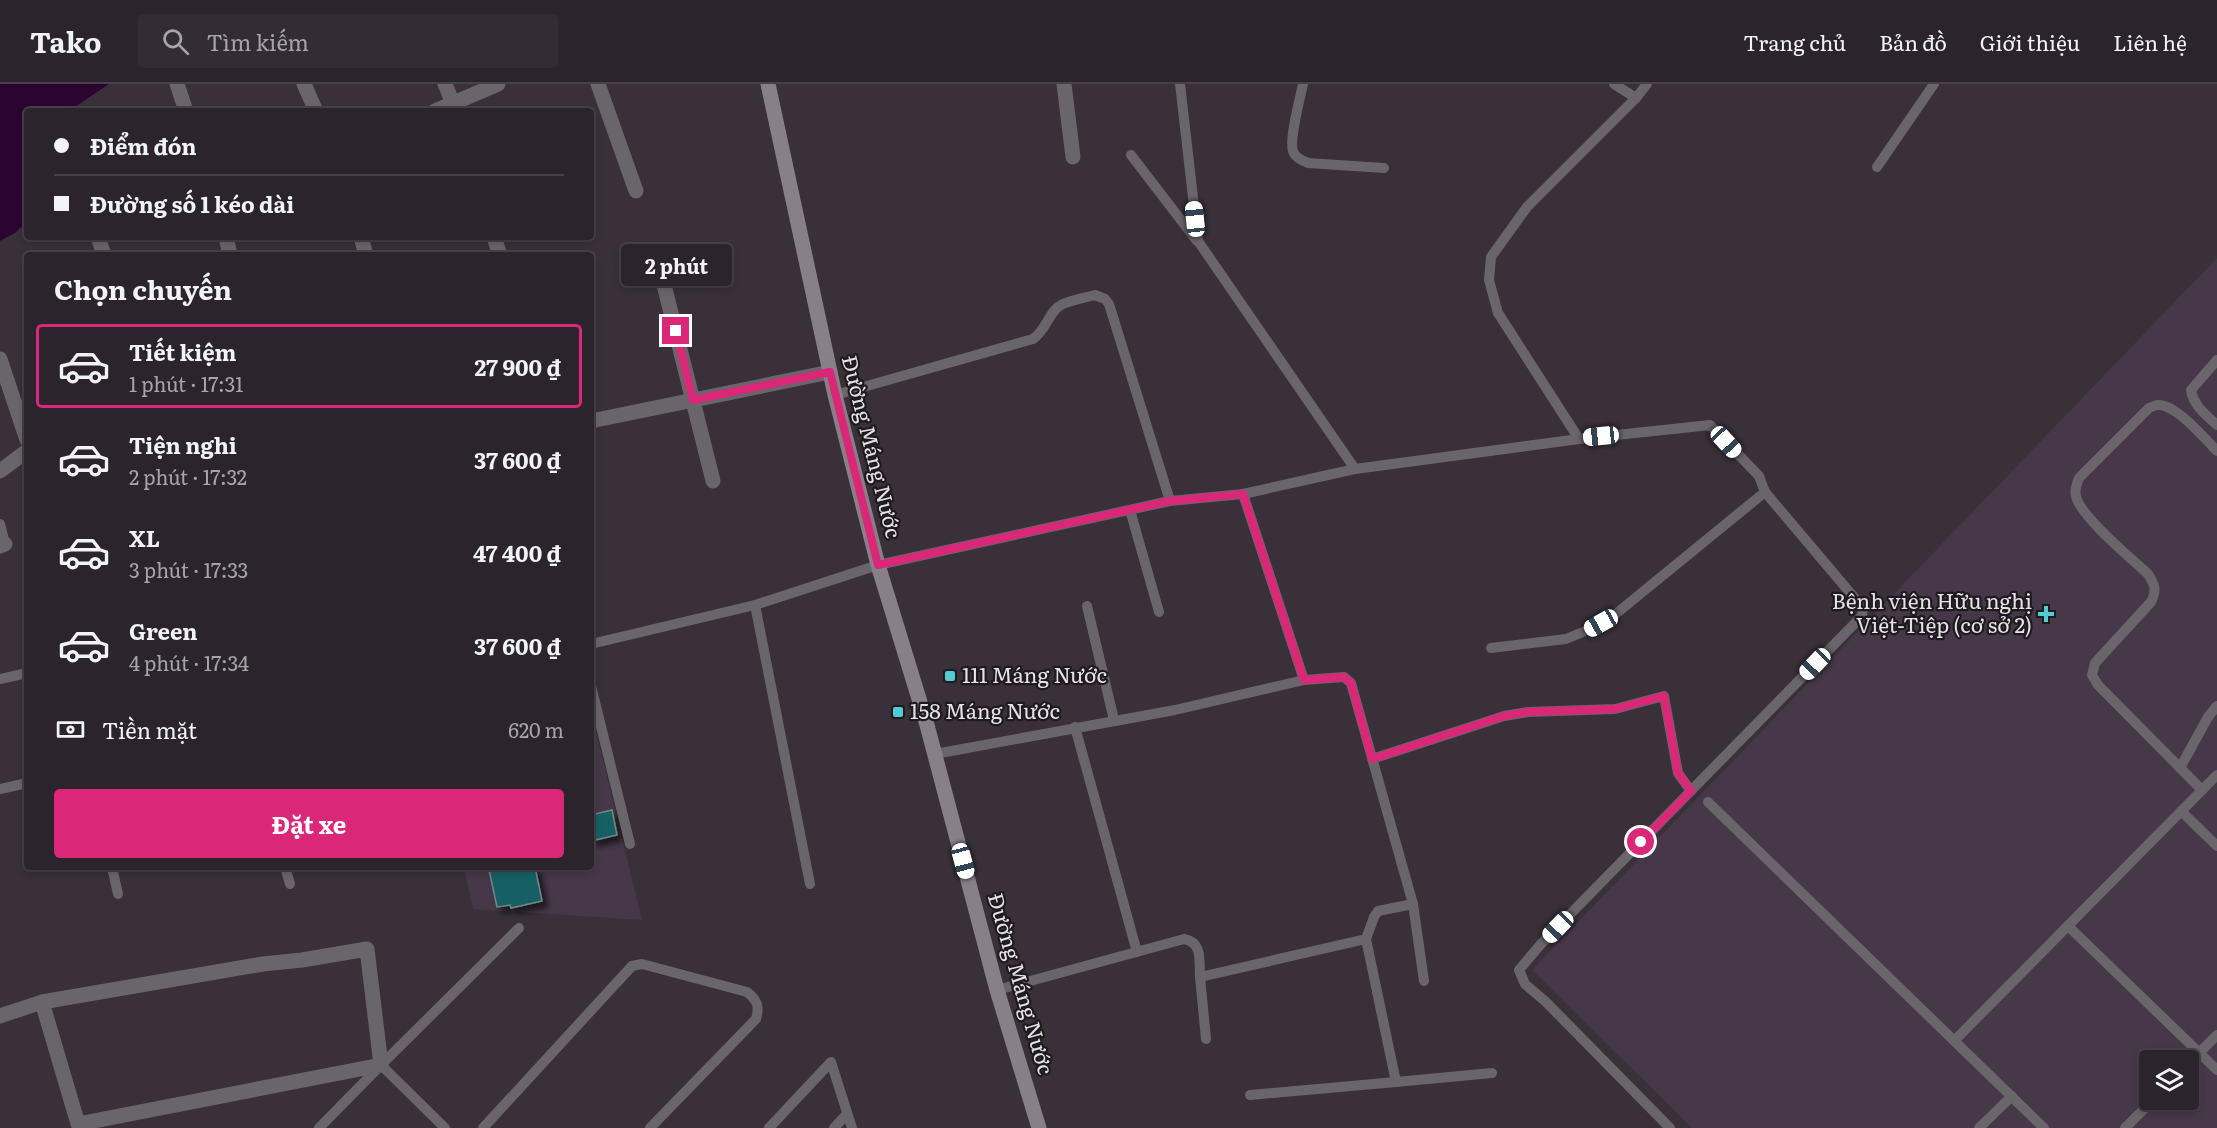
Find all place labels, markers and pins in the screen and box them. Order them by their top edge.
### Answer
place label: Bệnh viện Hữu nghị Việt-Tiệp (cơ sở 2) [1832,584,2032,639]
marker: Bệnh viện Hữu nghị Việt-Tiệp (cơ sở 2) [2037,605,2055,623]
place label: 111 Máng Nước [962,658,1107,689]
marker: 111 Máng Nước [943,669,957,683]
place label: 158 Máng Nước [910,694,1060,725]
marker: 158 Máng Nước [891,705,905,719]

